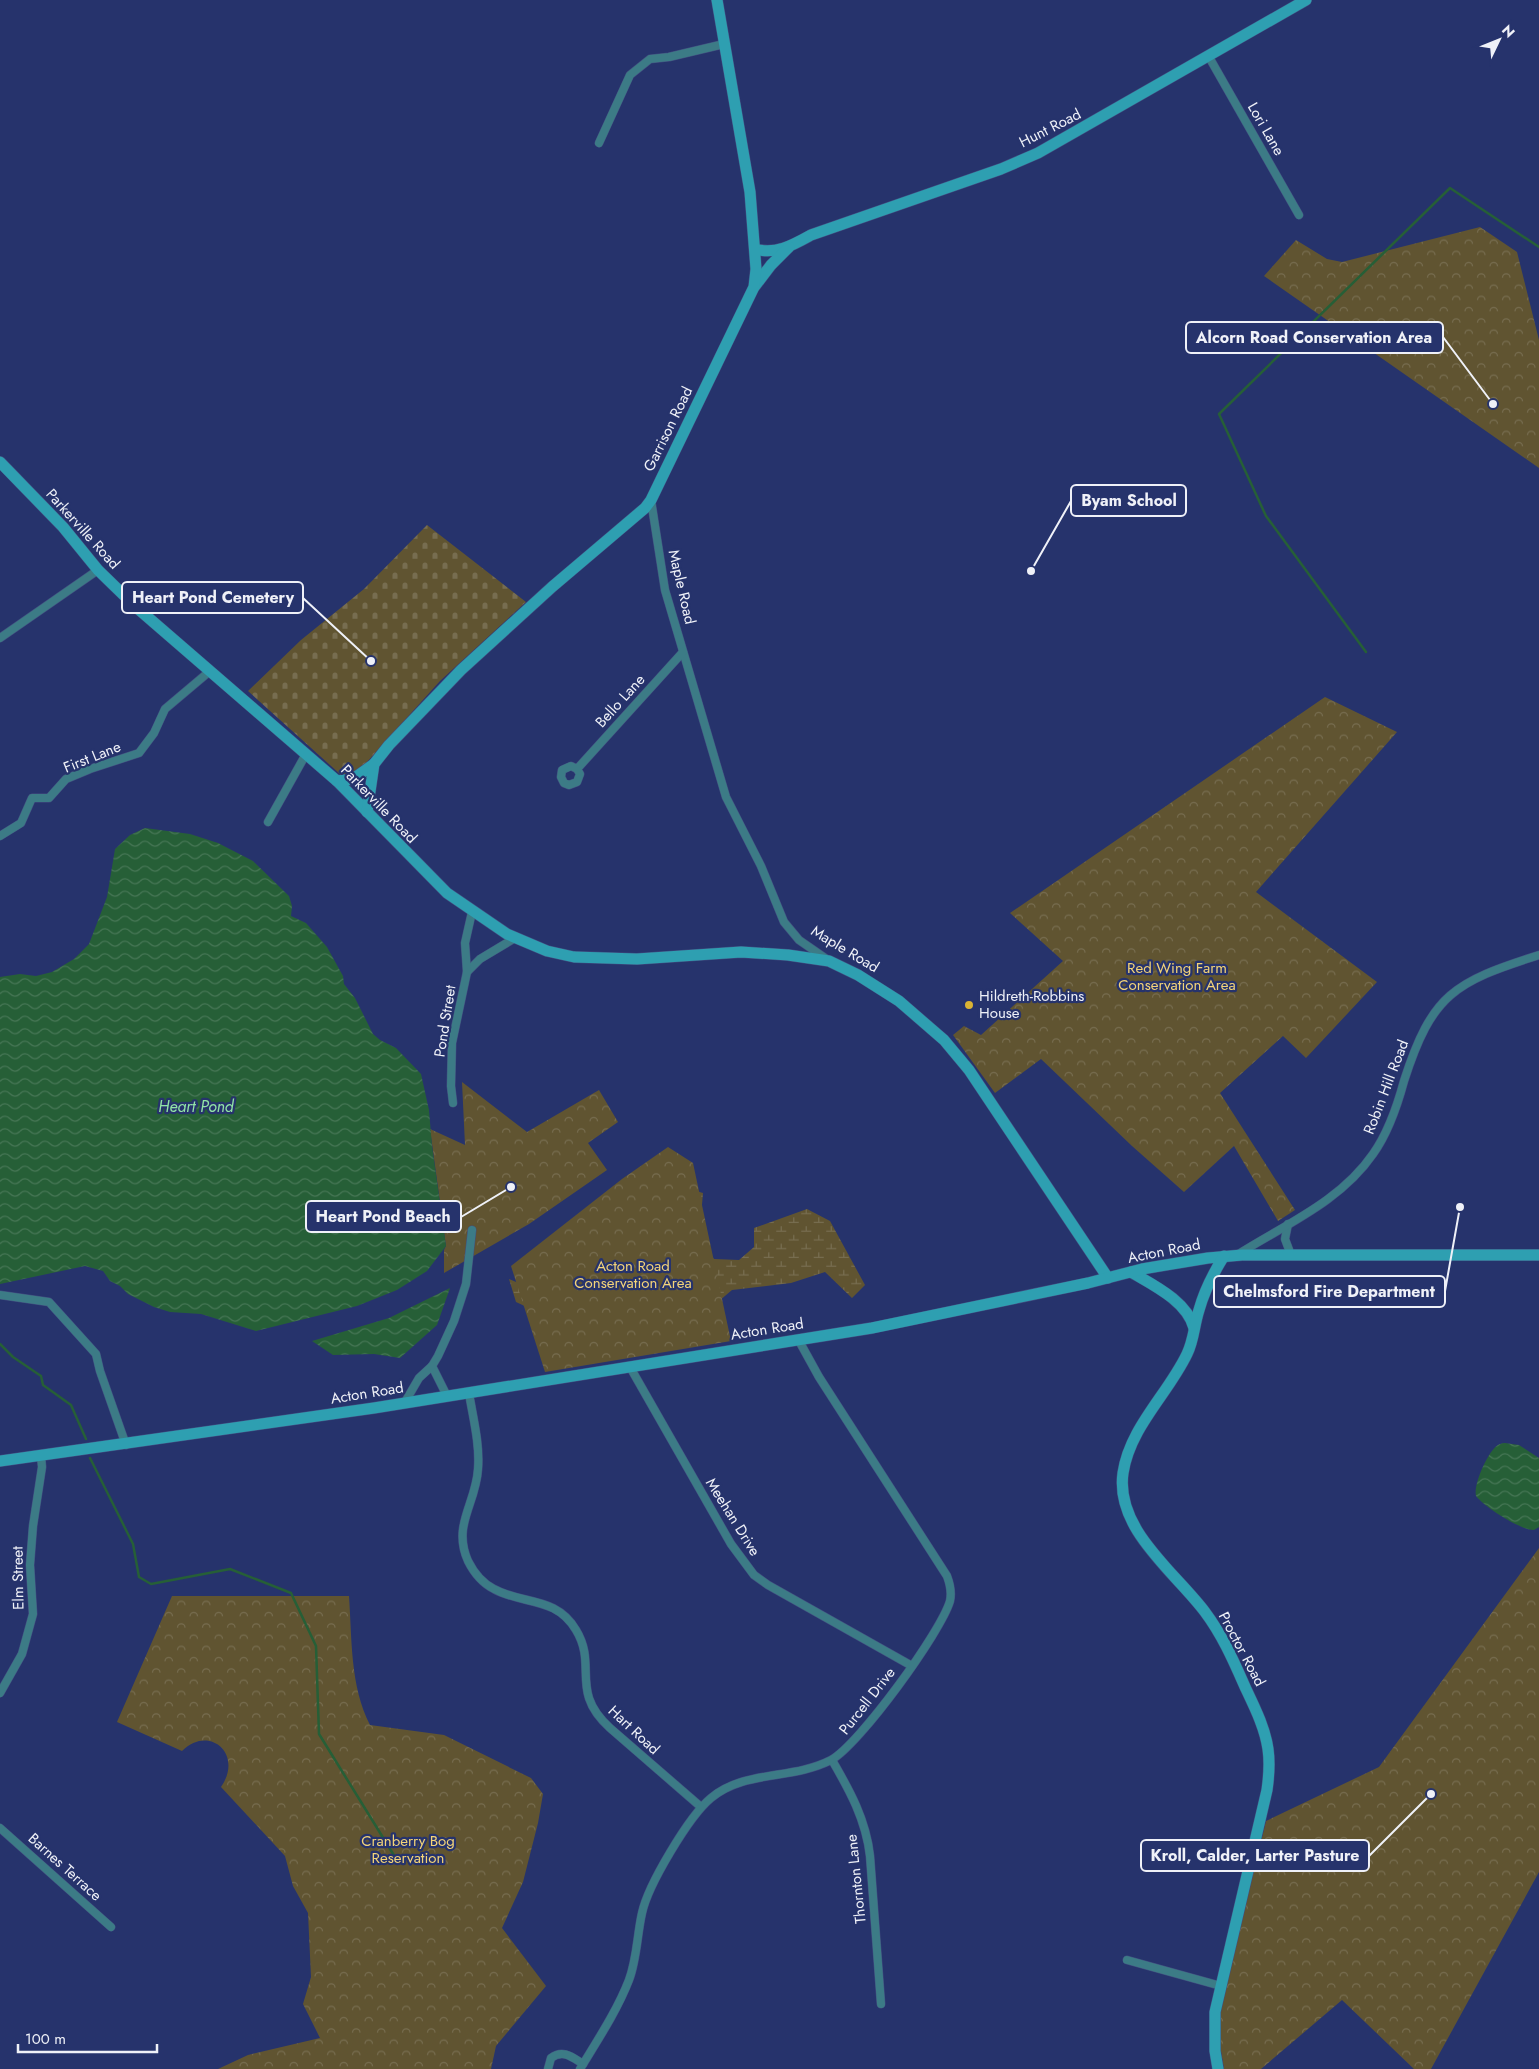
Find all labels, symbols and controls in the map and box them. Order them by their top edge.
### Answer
north arrow [1474,15,1524,65]
text: N [1497,20,1520,42]
street label: Lori Lane [1242,98,1290,160]
street label: Hunt Road [1015,103,1085,153]
callout: Alcorn Road Conservation Area [1186,322,1443,353]
text: Alcorn Road Conservation Area [1195,326,1432,349]
street label: Garrison Road [638,383,698,475]
street label: Parkerville Road [41,484,125,574]
callout: Byam School [1071,485,1186,516]
text: Byam School [1081,489,1177,512]
street label: Maple Road [663,548,701,626]
callout: Heart Pond Cemetery [122,582,303,613]
text: Heart Pond Cemetery [132,586,295,609]
street label: Bello Lane [590,669,650,733]
street label: First Lane [60,735,124,778]
street label: Parkerville Road [336,760,422,848]
street label: Maple Road [807,920,883,978]
park label: Red Wing Farm Conservation Area [1118,957,1236,996]
street label: Pond Street [428,983,462,1059]
place label: Hildreth-Robbins House [979,985,1084,1024]
marker: Hildreth-Robbins House [963,999,975,1011]
street label: Robin Hill Road [1358,1036,1414,1138]
water label: Heart Pond [158,1095,235,1118]
callout: Heart Pond Beach [306,1201,461,1232]
text: Heart Pond Beach [315,1205,451,1228]
street label: Acton Road [1126,1233,1202,1269]
park label: Acton Road Conservation Area [574,1255,692,1294]
callout: Chelmsford Fire Department [1214,1276,1445,1307]
text: Chelmsford Fire Department [1223,1280,1436,1303]
street label: Acton Road [729,1312,805,1346]
street label: Acton Road [329,1376,405,1410]
street label: Meehan Drive [700,1474,766,1561]
street label: Elm Street [6,1546,30,1610]
street label: Proctor Road [1213,1608,1271,1690]
street label: Purcell Drive [834,1662,901,1739]
street label: Hart Road [603,1700,665,1760]
street label: Barnes Terrace [23,1828,107,1906]
park label: Cranberry Bog Reservation [361,1830,455,1869]
street label: Thornton Lane [840,1833,872,1925]
callout: Kroll, Calder, Larter Pasture [1141,1840,1369,1871]
text: Kroll, Calder, Larter Pasture [1151,1844,1359,1867]
scale bar [18,2022,156,2054]
text: 100 m [25,2028,66,2050]

